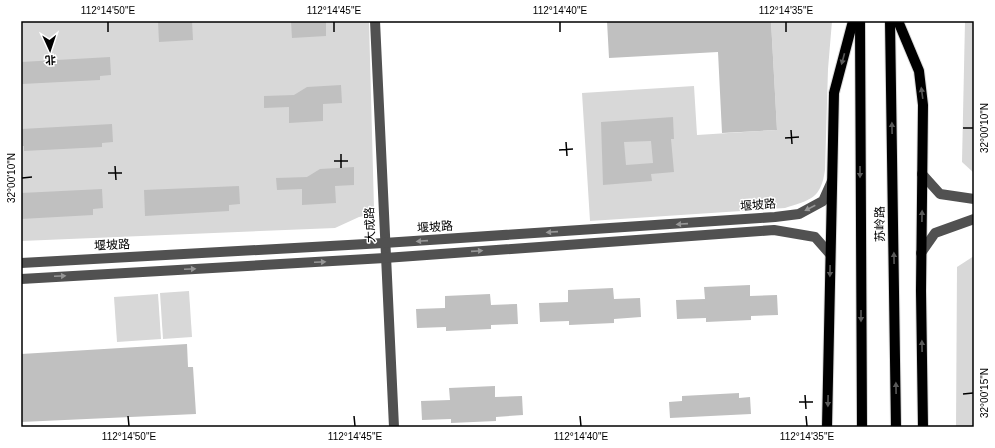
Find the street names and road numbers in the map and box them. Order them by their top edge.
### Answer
street label: 堰坡路 [739,196,777,214]
street label: 苏岭路 [873,206,887,242]
street label: 大成路 [362,207,378,243]
street label: 堰坡路 [417,219,453,235]
street label: 堰坡路 [94,237,130,253]

